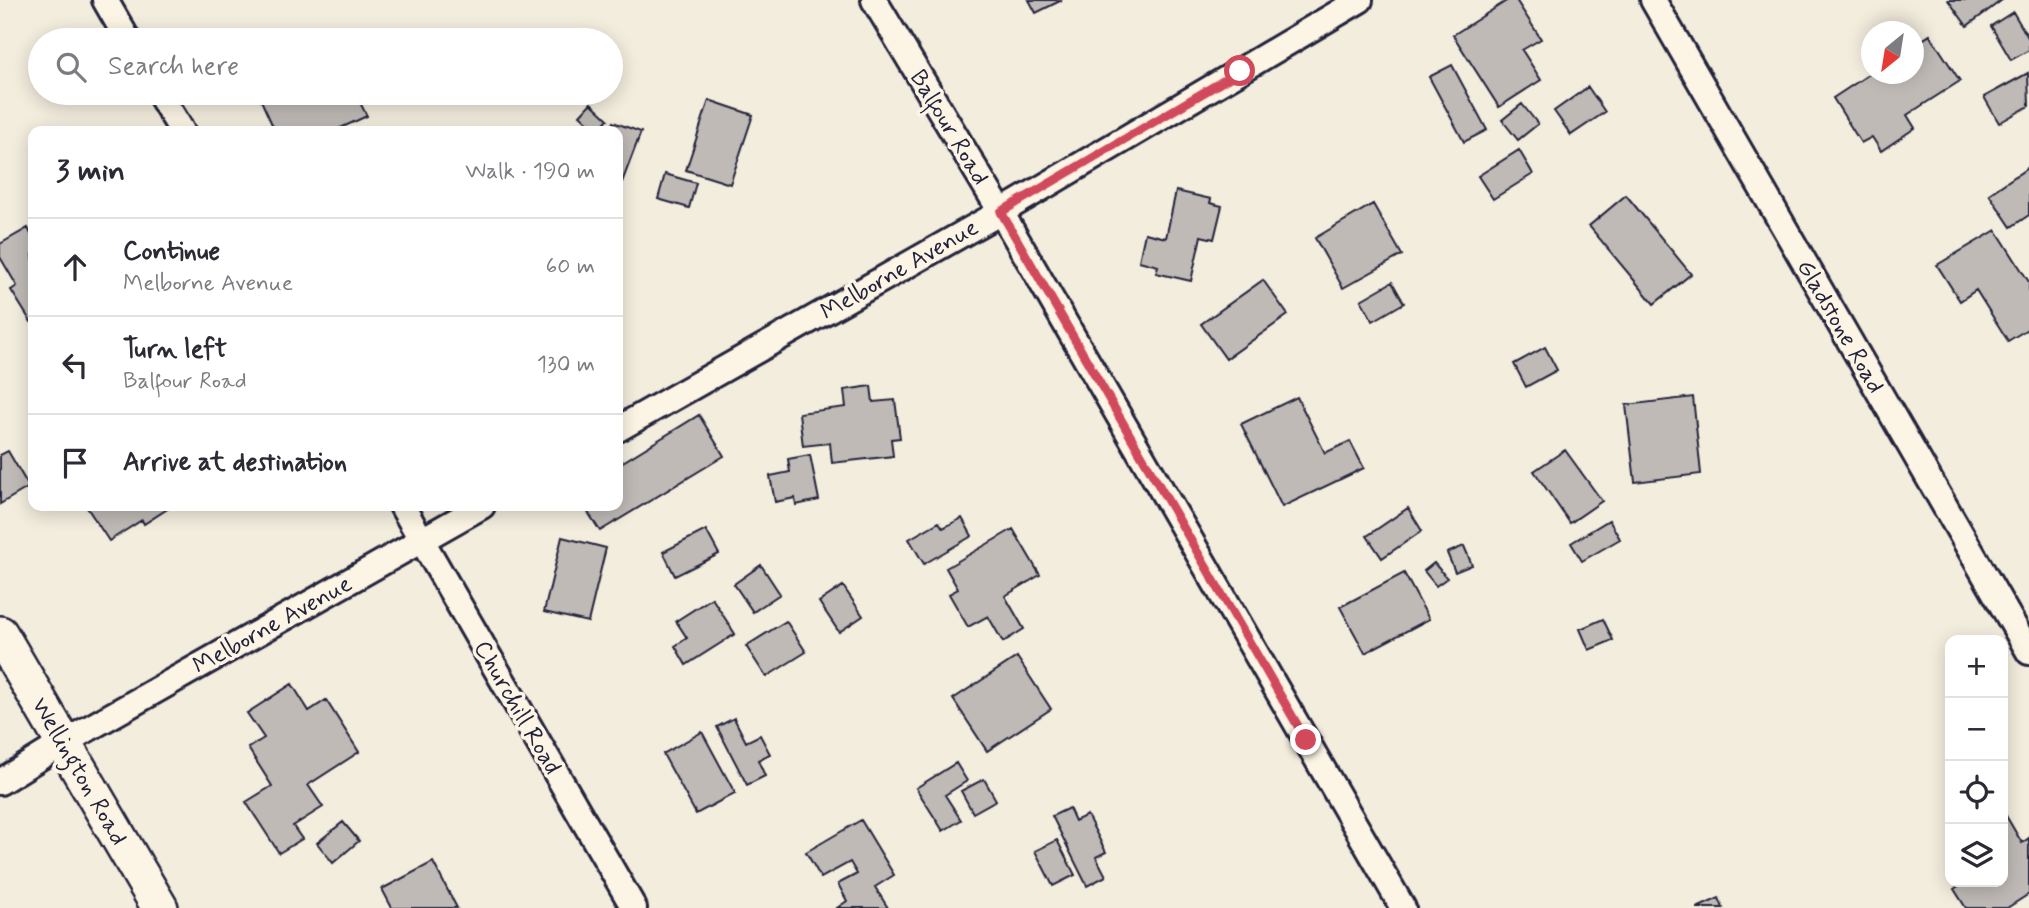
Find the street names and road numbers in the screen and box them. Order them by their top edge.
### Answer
street label: Balfour Road [900,64,995,192]
street label: Melborne Avenue [815,212,984,328]
street label: Gladstone Road [1789,254,1891,399]
street label: Melborne Avenue [188,569,358,682]
street label: Churchill Road [466,635,567,780]
street label: Wellington Road [21,692,134,853]

